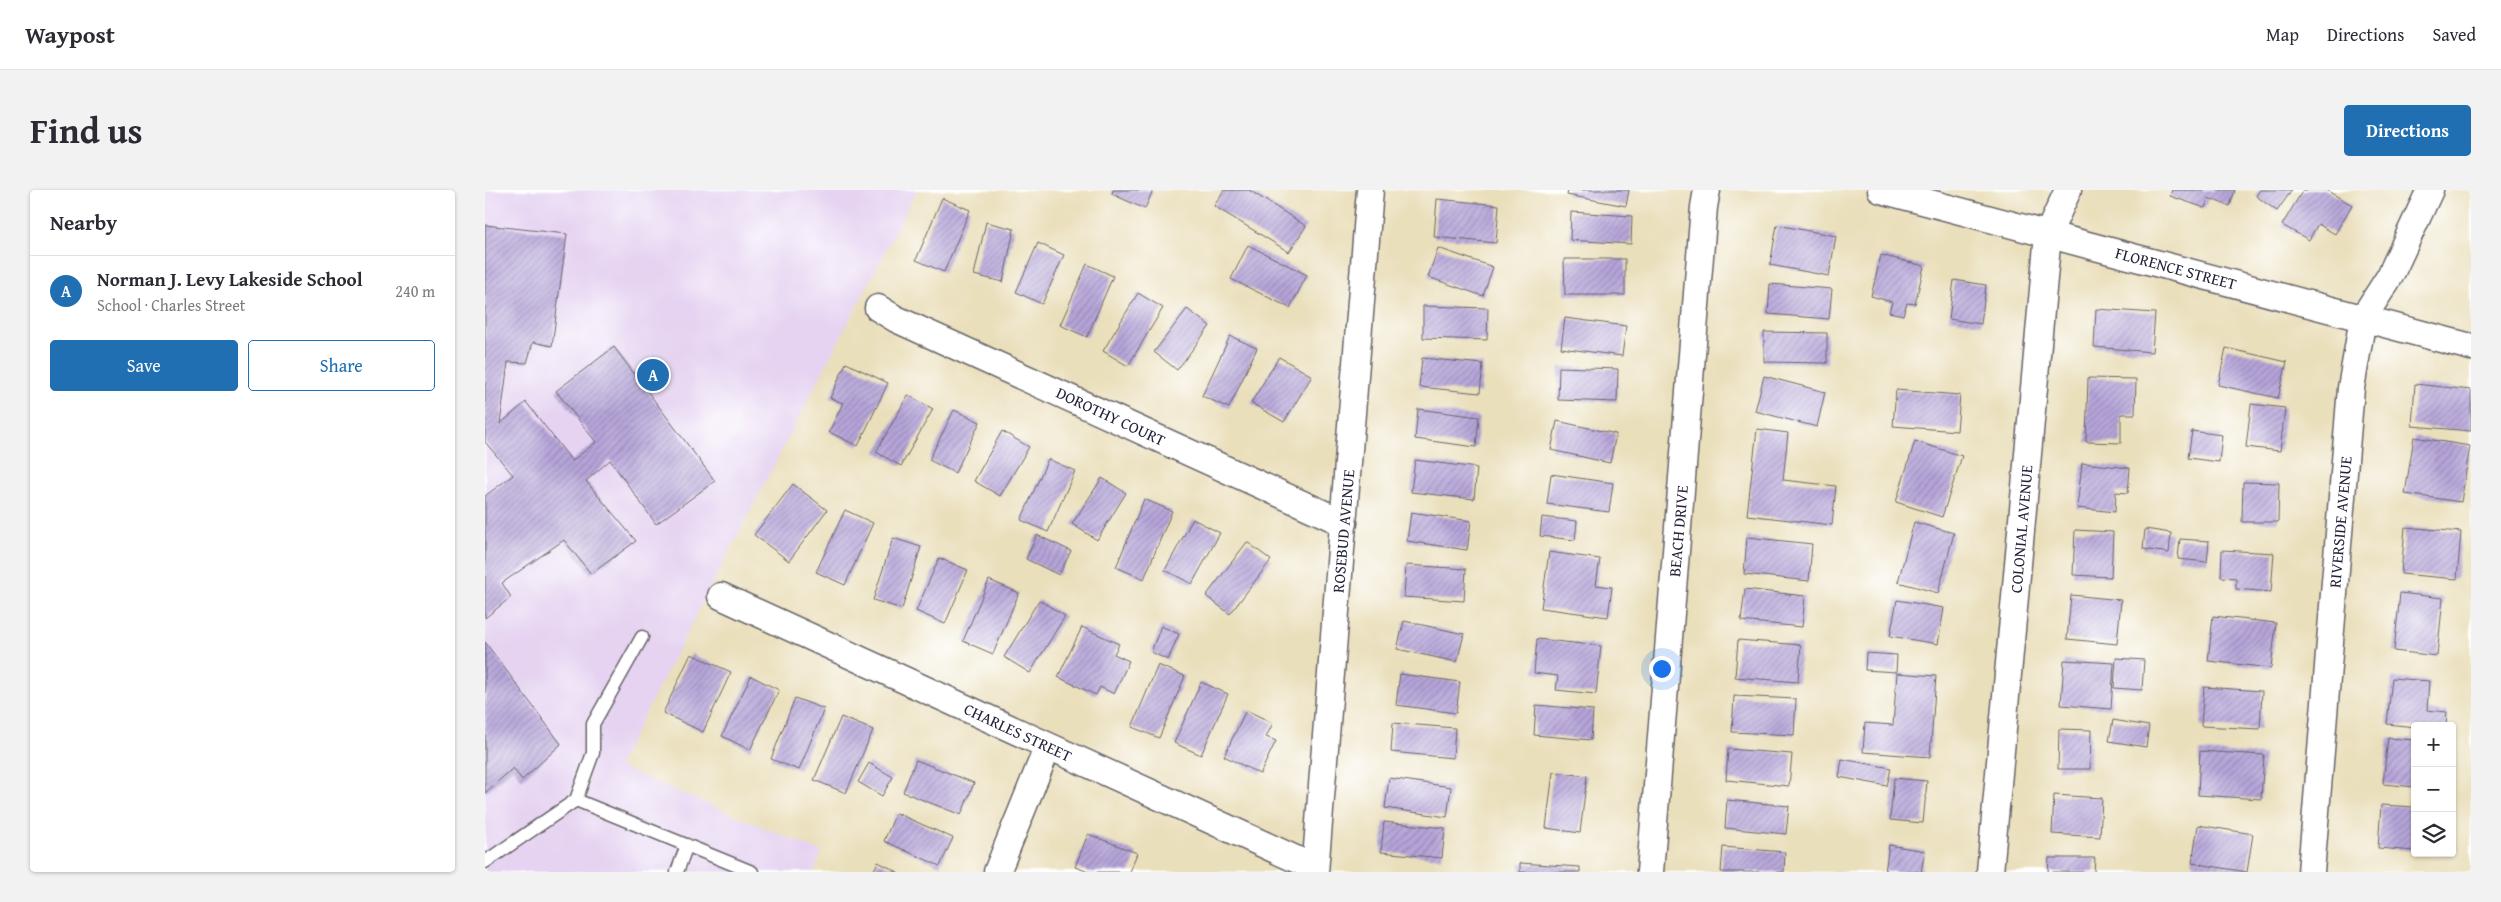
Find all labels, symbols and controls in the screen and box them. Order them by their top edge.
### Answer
text: Waypost [25,17,115,52]
text: Map [2266,21,2299,48]
text: Directions [2327,21,2404,48]
text: Saved [2432,21,2476,48]
text: Find us [30,105,143,156]
button: Directions [2344,105,2471,156]
text: Nearby [50,207,117,238]
street label: FLORENCE STREET [2113,240,2239,296]
text: Norman J. Levy Lakeside School [97,265,363,293]
text: A [61,279,71,303]
text: 240 m [395,279,435,303]
text: School · Charles Street [97,293,245,317]
button: Save [50,340,238,391]
button: Share [248,340,435,391]
pin: A [637,356,669,394]
street label: DOROTHY COURT [1052,380,1170,452]
street label: RIVERSIDE AVENUE [2322,455,2358,589]
street label: COLONIAL AVENUE [2003,464,2039,594]
street label: ROSEBUD AVENUE [1326,468,1360,594]
street label: BEACH DRIVE [1662,484,1694,578]
your location [1649,656,1675,682]
street label: CHARLES STREET [960,696,1076,768]
map controls [2411,722,2456,857]
button: + [2411,722,2456,767]
button: − [2411,767,2456,812]
button: layers [2411,812,2456,857]

